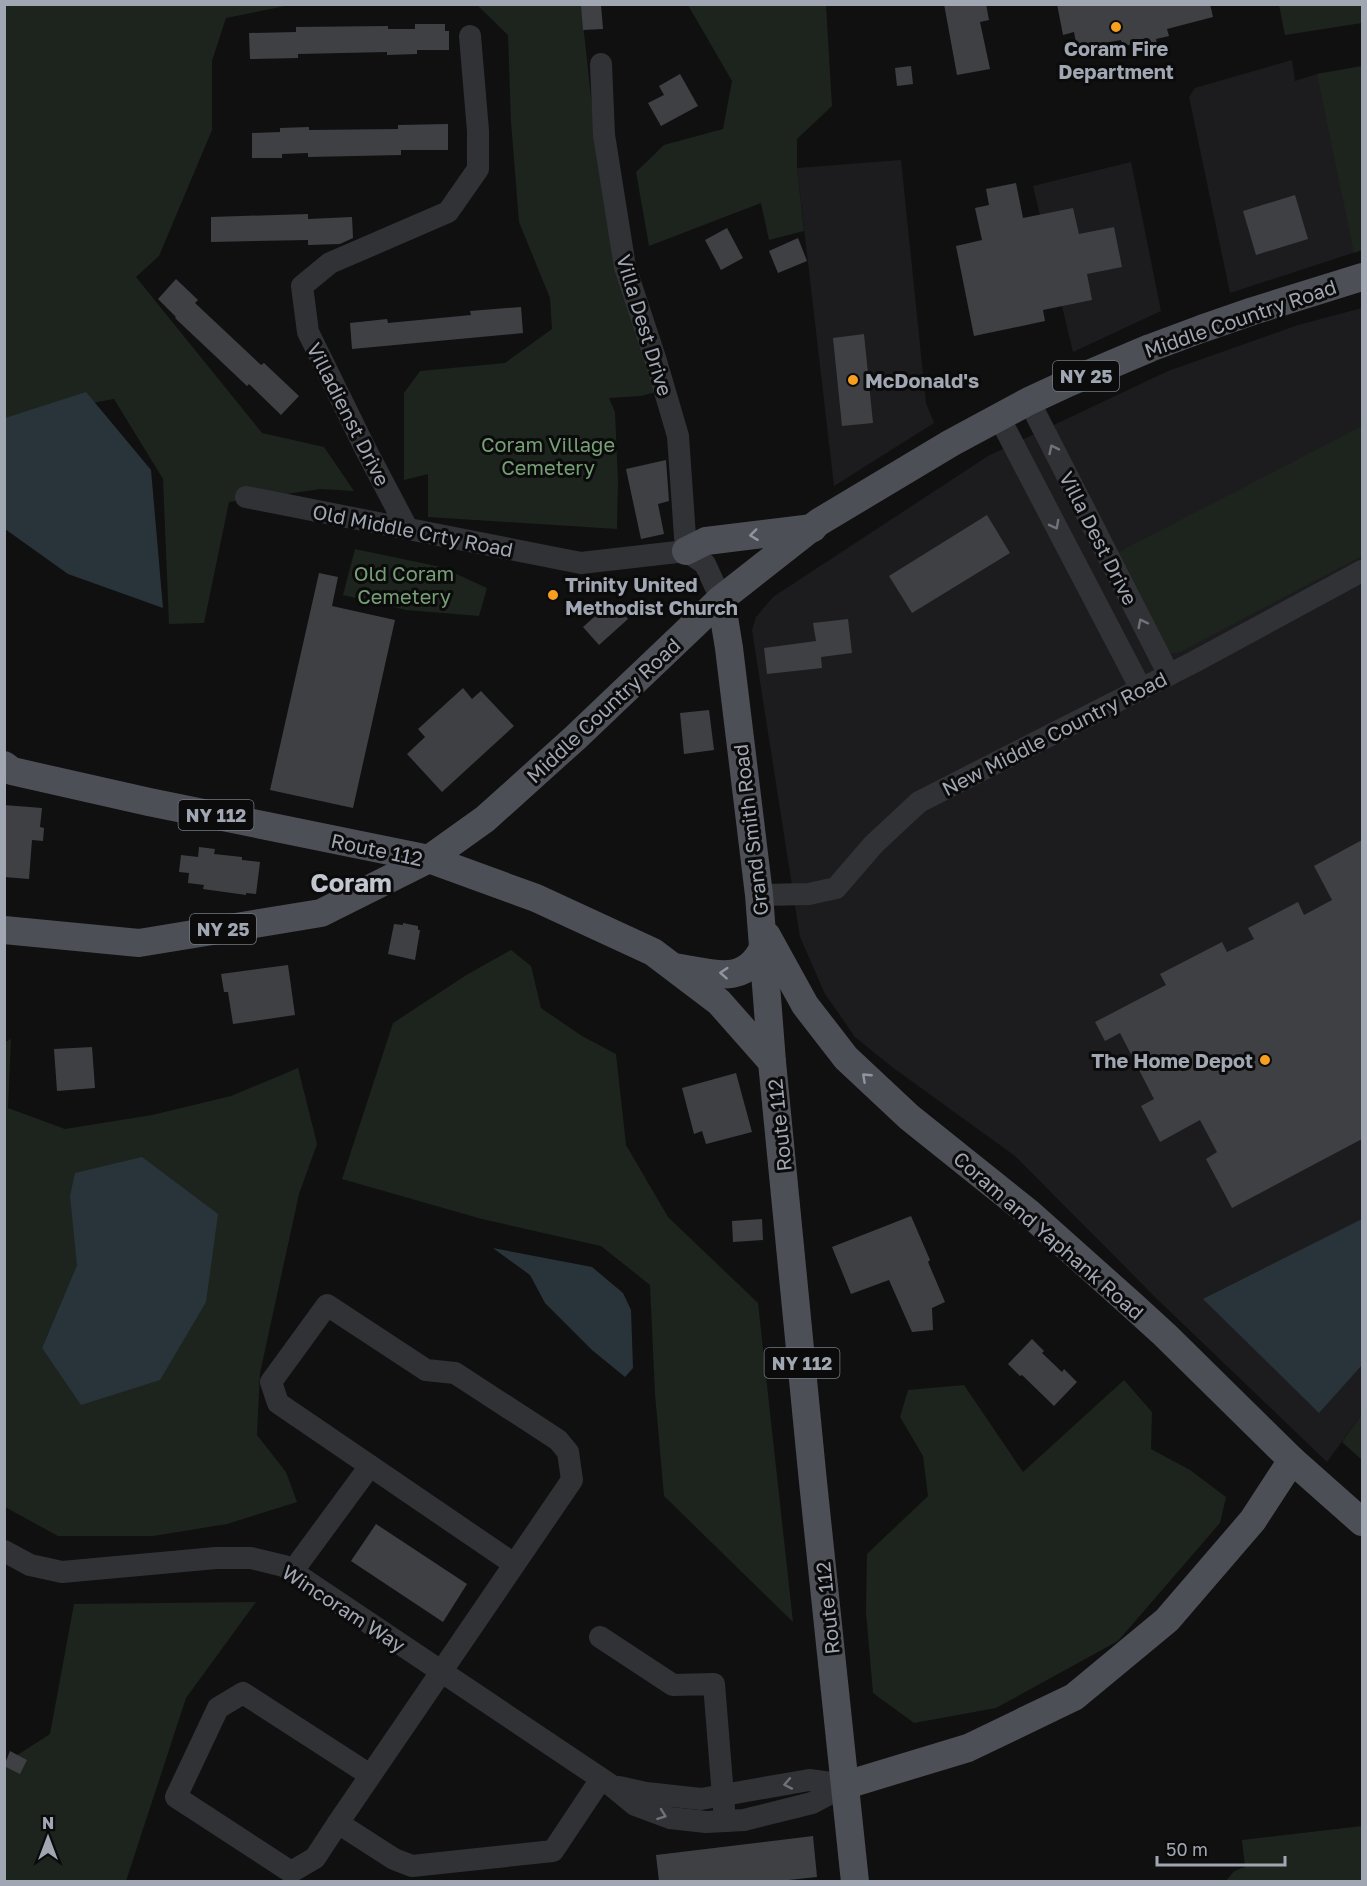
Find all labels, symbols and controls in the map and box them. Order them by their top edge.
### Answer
marker: Coram Fire Department [1109,20,1123,34]
place label: Coram Fire Department [1058,36,1174,83]
street label: Villa Dest Drive [612,251,678,399]
street label: Middle Country Road [1141,274,1339,362]
street label: Villadienst Drive [303,338,395,490]
road number: NY 25 [1053,361,1119,391]
place label: McDonald's [865,368,979,392]
marker: McDonald's [846,373,860,387]
park label: Coram Village Cemetery [481,432,615,479]
one-way arrow [1049,445,1061,456]
street label: Villa Dest Drive [1055,467,1143,609]
street label: Old Middle Crty Road [311,499,515,561]
one-way arrow [1048,519,1059,529]
one-way arrow [750,529,759,541]
park label: Old Coram Cemetery [354,561,454,608]
place label: Trinity United Methodist Church [565,572,738,619]
marker: Trinity United Methodist Church [546,588,560,602]
one-way arrow [1138,618,1150,629]
street label: Middle Country Road [521,633,685,787]
street label: New Middle Country Road [938,666,1170,800]
street label: Grand Smith Road [728,743,772,917]
road number: NY 112 [178,800,254,830]
street label: Route 112 [329,828,425,870]
district label: Coram [310,867,392,898]
road number: NY 25 [190,914,256,944]
one-way arrow [719,967,728,980]
place label: The Home Depot [1091,1048,1253,1072]
marker: The Home Depot [1258,1053,1272,1067]
one-way arrow [862,1074,873,1085]
street label: Route 112 [762,1077,796,1173]
street label: Coram and Yaphank Road [949,1146,1149,1324]
road number: NY 112 [764,1348,840,1378]
street label: Wincoram Way [278,1559,410,1657]
street label: Route 112 [810,1560,844,1656]
one-way arrow [783,1777,793,1790]
north arrow [18,1808,78,1868]
one-way arrow [656,1808,667,1820]
text: N [42,1813,54,1833]
scale bar [1157,1829,1284,1867]
text: 50 m [1166,1838,1208,1860]

